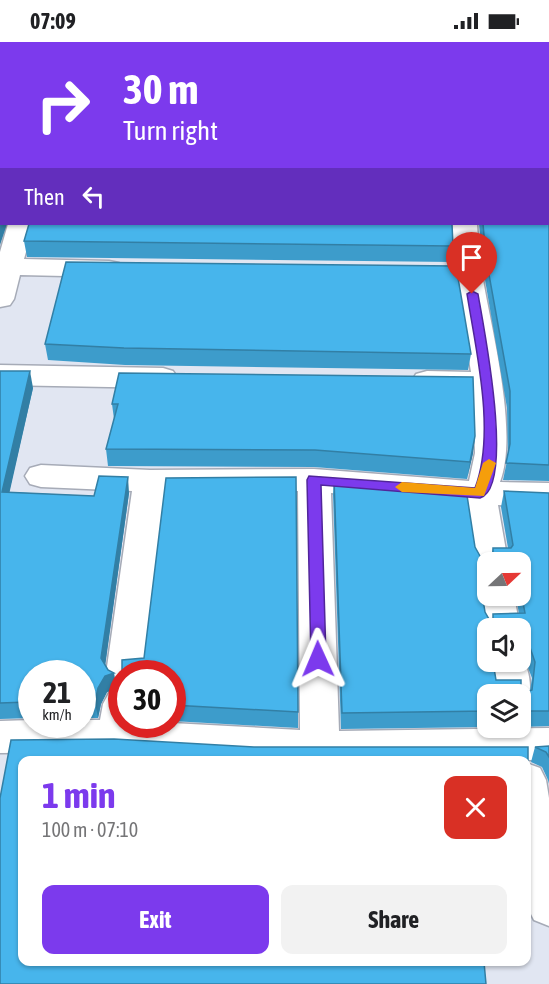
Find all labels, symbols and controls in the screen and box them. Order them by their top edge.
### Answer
text: 07:09 [30,8,76,34]
text: 30 m [123,65,198,113]
icon: right [24,66,102,144]
text: Turn right [123,115,218,146]
icon: left [77,180,110,213]
text: Then [24,184,65,210]
pin [446,232,497,294]
icon: arrive [455,241,488,274]
north arrow [477,552,531,606]
map controls [477,552,531,738]
button: sound [477,618,531,672]
position arrow [286,627,350,691]
speed limit sign: 30 [108,660,186,738]
text: 21 [43,675,71,709]
button: layers [477,684,531,738]
text: km/h [42,706,72,723]
text: 1 min [42,774,116,816]
button: close [444,776,507,839]
text: 100 m · 07:10 [42,818,138,841]
button: Exit [42,885,269,954]
button: Share [281,885,507,954]

